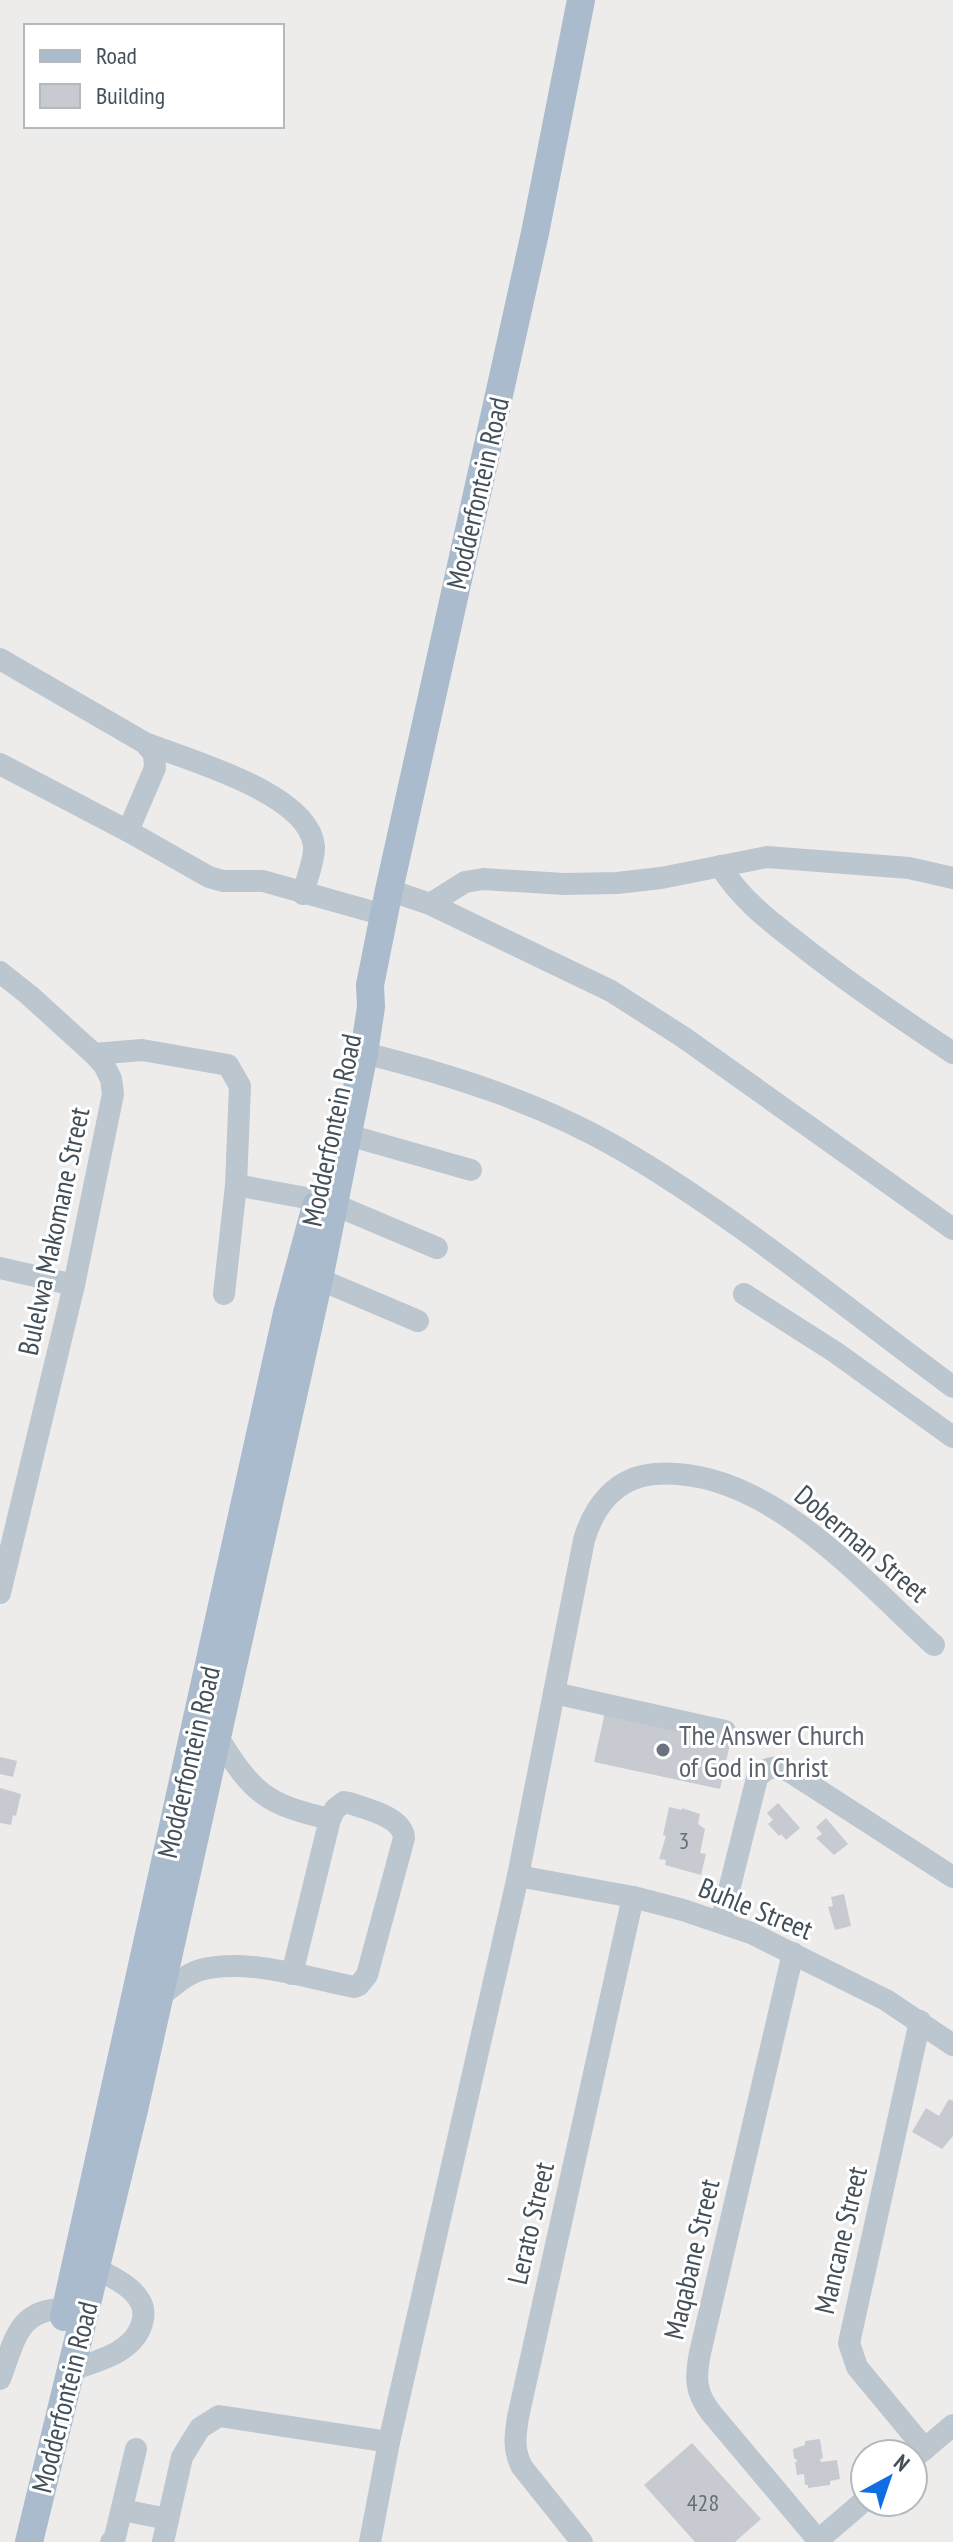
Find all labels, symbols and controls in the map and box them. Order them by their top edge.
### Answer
legend [24,24,284,128]
text: Road [96,40,137,71]
text: Building [96,80,165,111]
street label: Modderfontein Road [437,393,517,593]
street label: Modderfontein Road [293,1030,369,1230]
street label: Bulelwa Makomane Street [9,1103,97,1358]
street label: Doberman Street [787,1476,937,1610]
street label: Modderfontein Road [148,1662,228,1862]
place label: The Answer Church of God in Christ [679,1716,864,1785]
marker: The Answer Church of God in Christ [654,1741,672,1759]
house number: 3 [679,1825,689,1856]
street label: Buhle Street [694,1868,819,1948]
street label: Lerato Street [498,2158,562,2288]
street label: Mancane Street [805,2162,875,2317]
street label: Maqabane Street [655,2175,727,2343]
street label: Modderfontein Road [22,2297,106,2497]
north arrow [849,2438,929,2518]
text: N [888,2448,915,2477]
house number: 428 [687,2487,719,2518]

